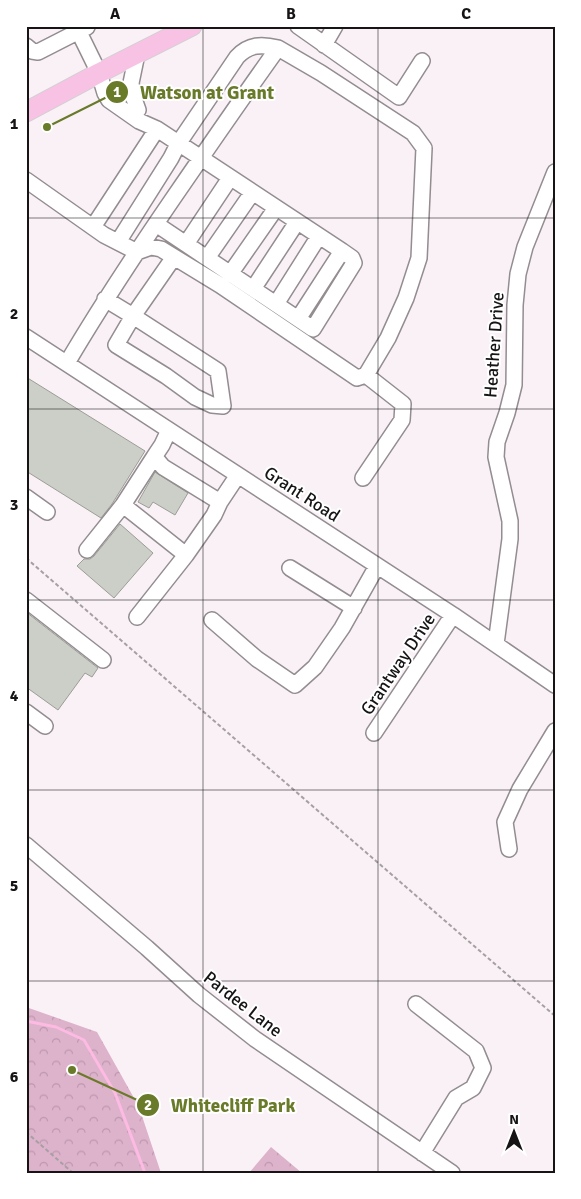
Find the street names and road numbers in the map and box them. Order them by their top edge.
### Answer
street label: Heather Drive [479,291,509,399]
street label: Grant Road [260,461,344,527]
street label: Grantway Drive [356,609,440,719]
street label: Pardee Lane [199,966,287,1042]

